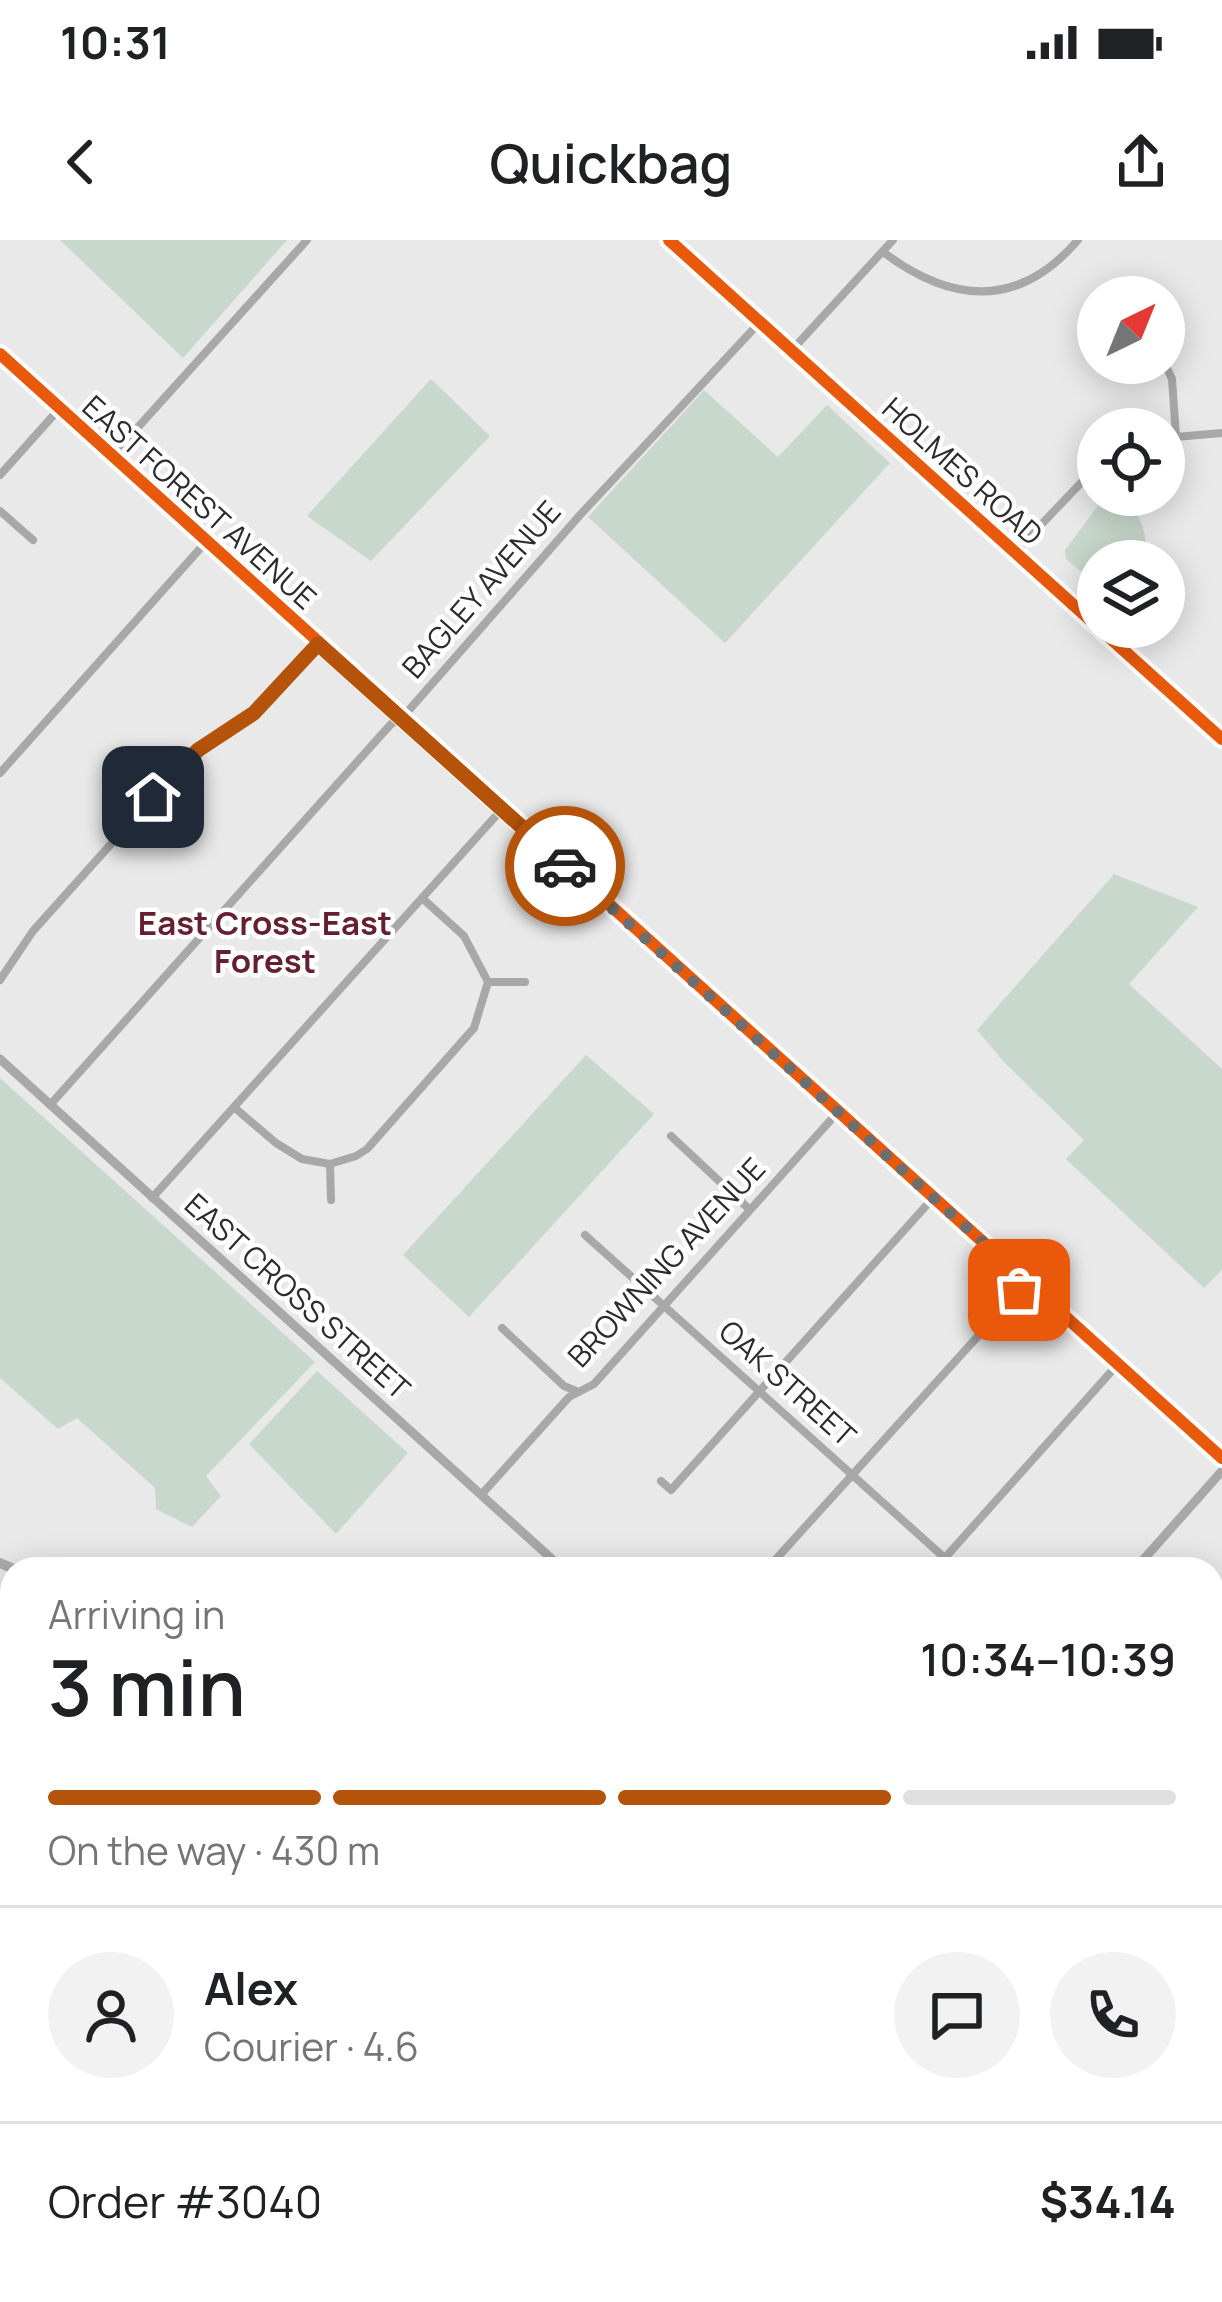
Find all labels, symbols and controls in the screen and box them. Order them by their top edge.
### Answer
text: 10:31 [60,11,171,73]
text: Quickbag [490,125,732,199]
icon: back [48,129,114,195]
icon: share [1108,129,1174,195]
north arrow [1077,276,1185,384]
map controls [1077,276,1185,648]
street label: EAST FOREST AVENUE [74,386,326,618]
street label: HOLMES ROAD [874,388,1052,554]
button: locate [1077,408,1185,516]
street label: BAGLEY AVENUE [392,492,569,686]
button: layers [1077,540,1185,648]
pin [102,746,204,848]
icon: home [120,764,186,830]
courier [505,806,625,926]
icon: car [532,833,598,899]
district label: East Cross-East Forest [138,900,392,983]
street label: BROWNING AVENUE [558,1148,774,1376]
street label: EAST CROSS STREET [177,1184,420,1408]
pin [968,1239,1070,1341]
icon: bag [986,1257,1052,1323]
street label: OAK STREET [711,1311,865,1455]
text: Arriving in [48,1587,225,1641]
text: 10:34–10:39 [920,1628,1176,1690]
text: 3 min [48,1633,246,1739]
text: On the way · 430 m [48,1823,380,1877]
button: person [48,1952,174,2078]
button: chat [894,1952,1020,2078]
button: phone [1050,1952,1176,2078]
text: Alex [204,1957,298,2019]
text: Courier · 4.6 [204,2019,419,2073]
text: Order #3040 [48,2170,322,2232]
text: $34.14 [1040,2170,1176,2232]

